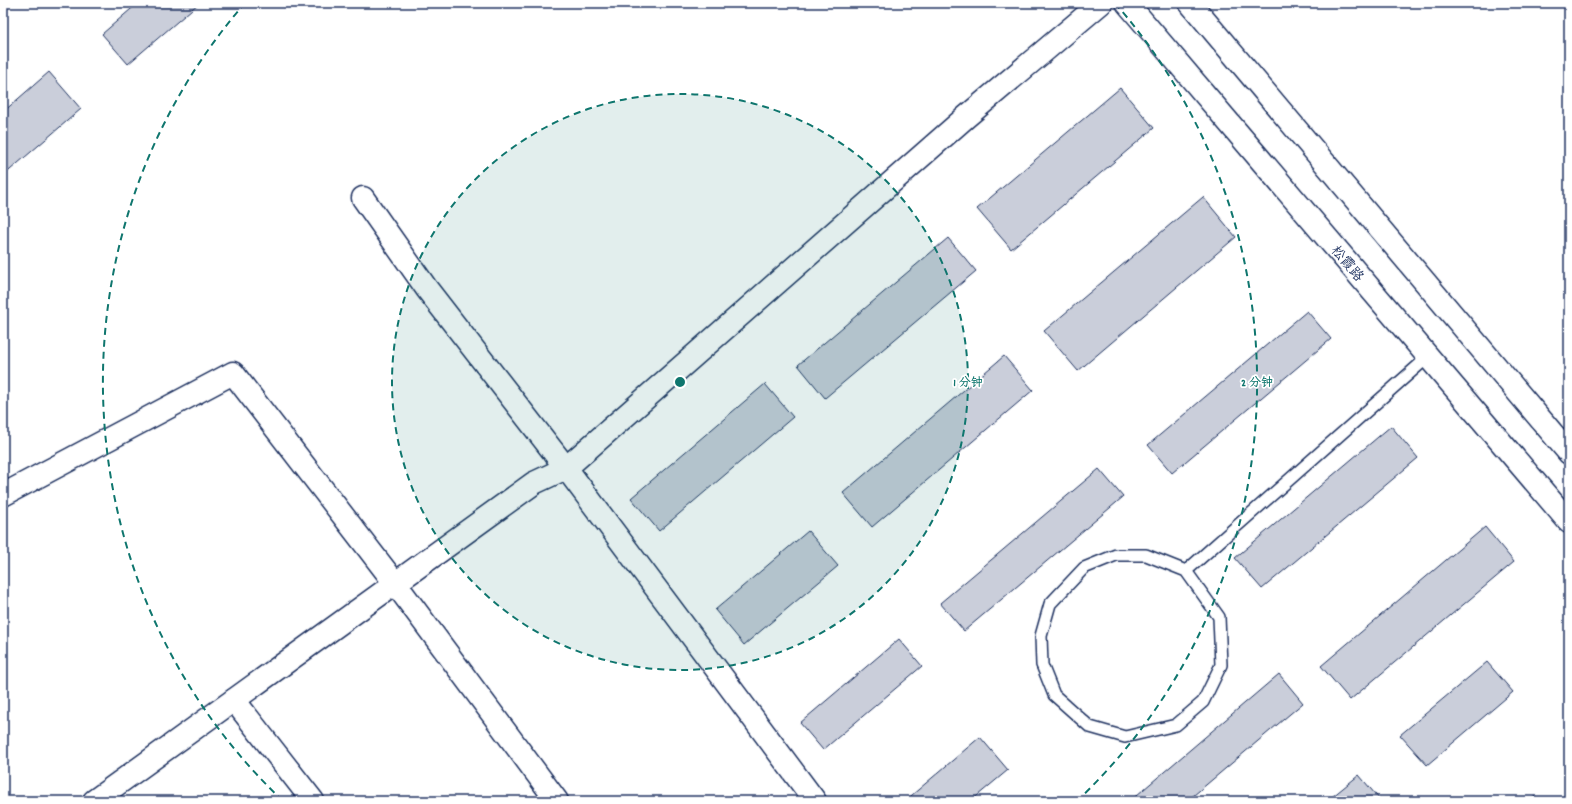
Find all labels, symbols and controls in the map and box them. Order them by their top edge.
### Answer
street label: 松霞路 [1325,242,1368,287]
centre of rings [673,375,687,389]
text: 1 分钟 [953,375,983,392]
text: 2 分钟 [1241,375,1273,392]

